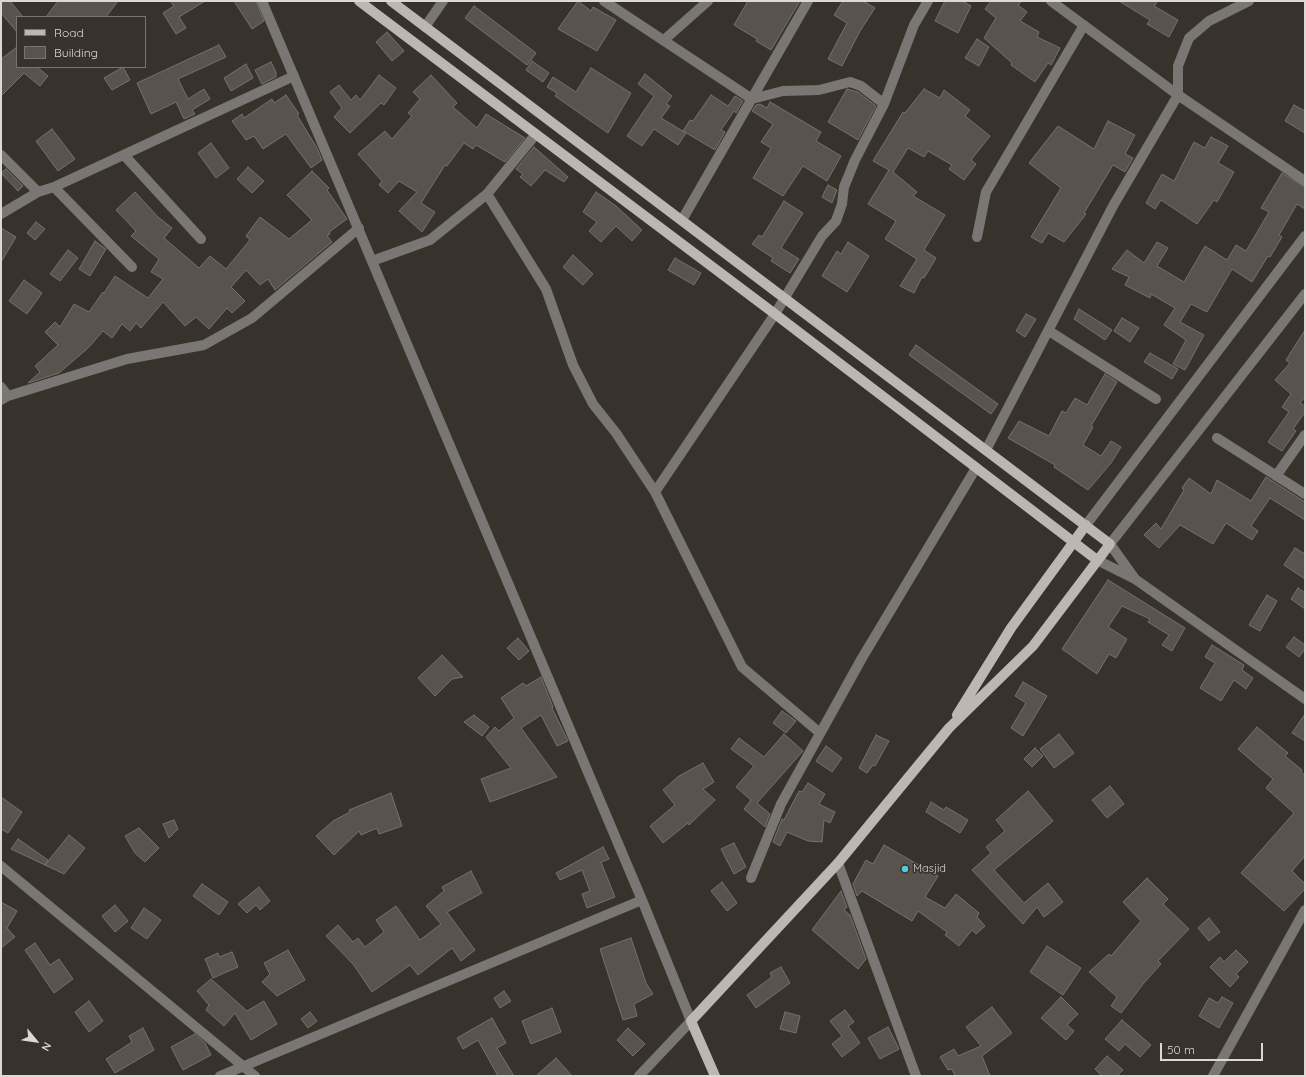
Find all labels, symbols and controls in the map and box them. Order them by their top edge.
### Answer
legend [16,16,146,68]
text: Road [54,25,84,40]
text: Building [54,45,98,60]
place label: Masjid [913,862,946,876]
marker: Masjid [900,864,910,874]
north arrow [16,1021,56,1061]
scale bar [1162,1035,1265,1061]
text: N [38,1040,55,1054]
text: 50 m [1167,1042,1195,1057]

